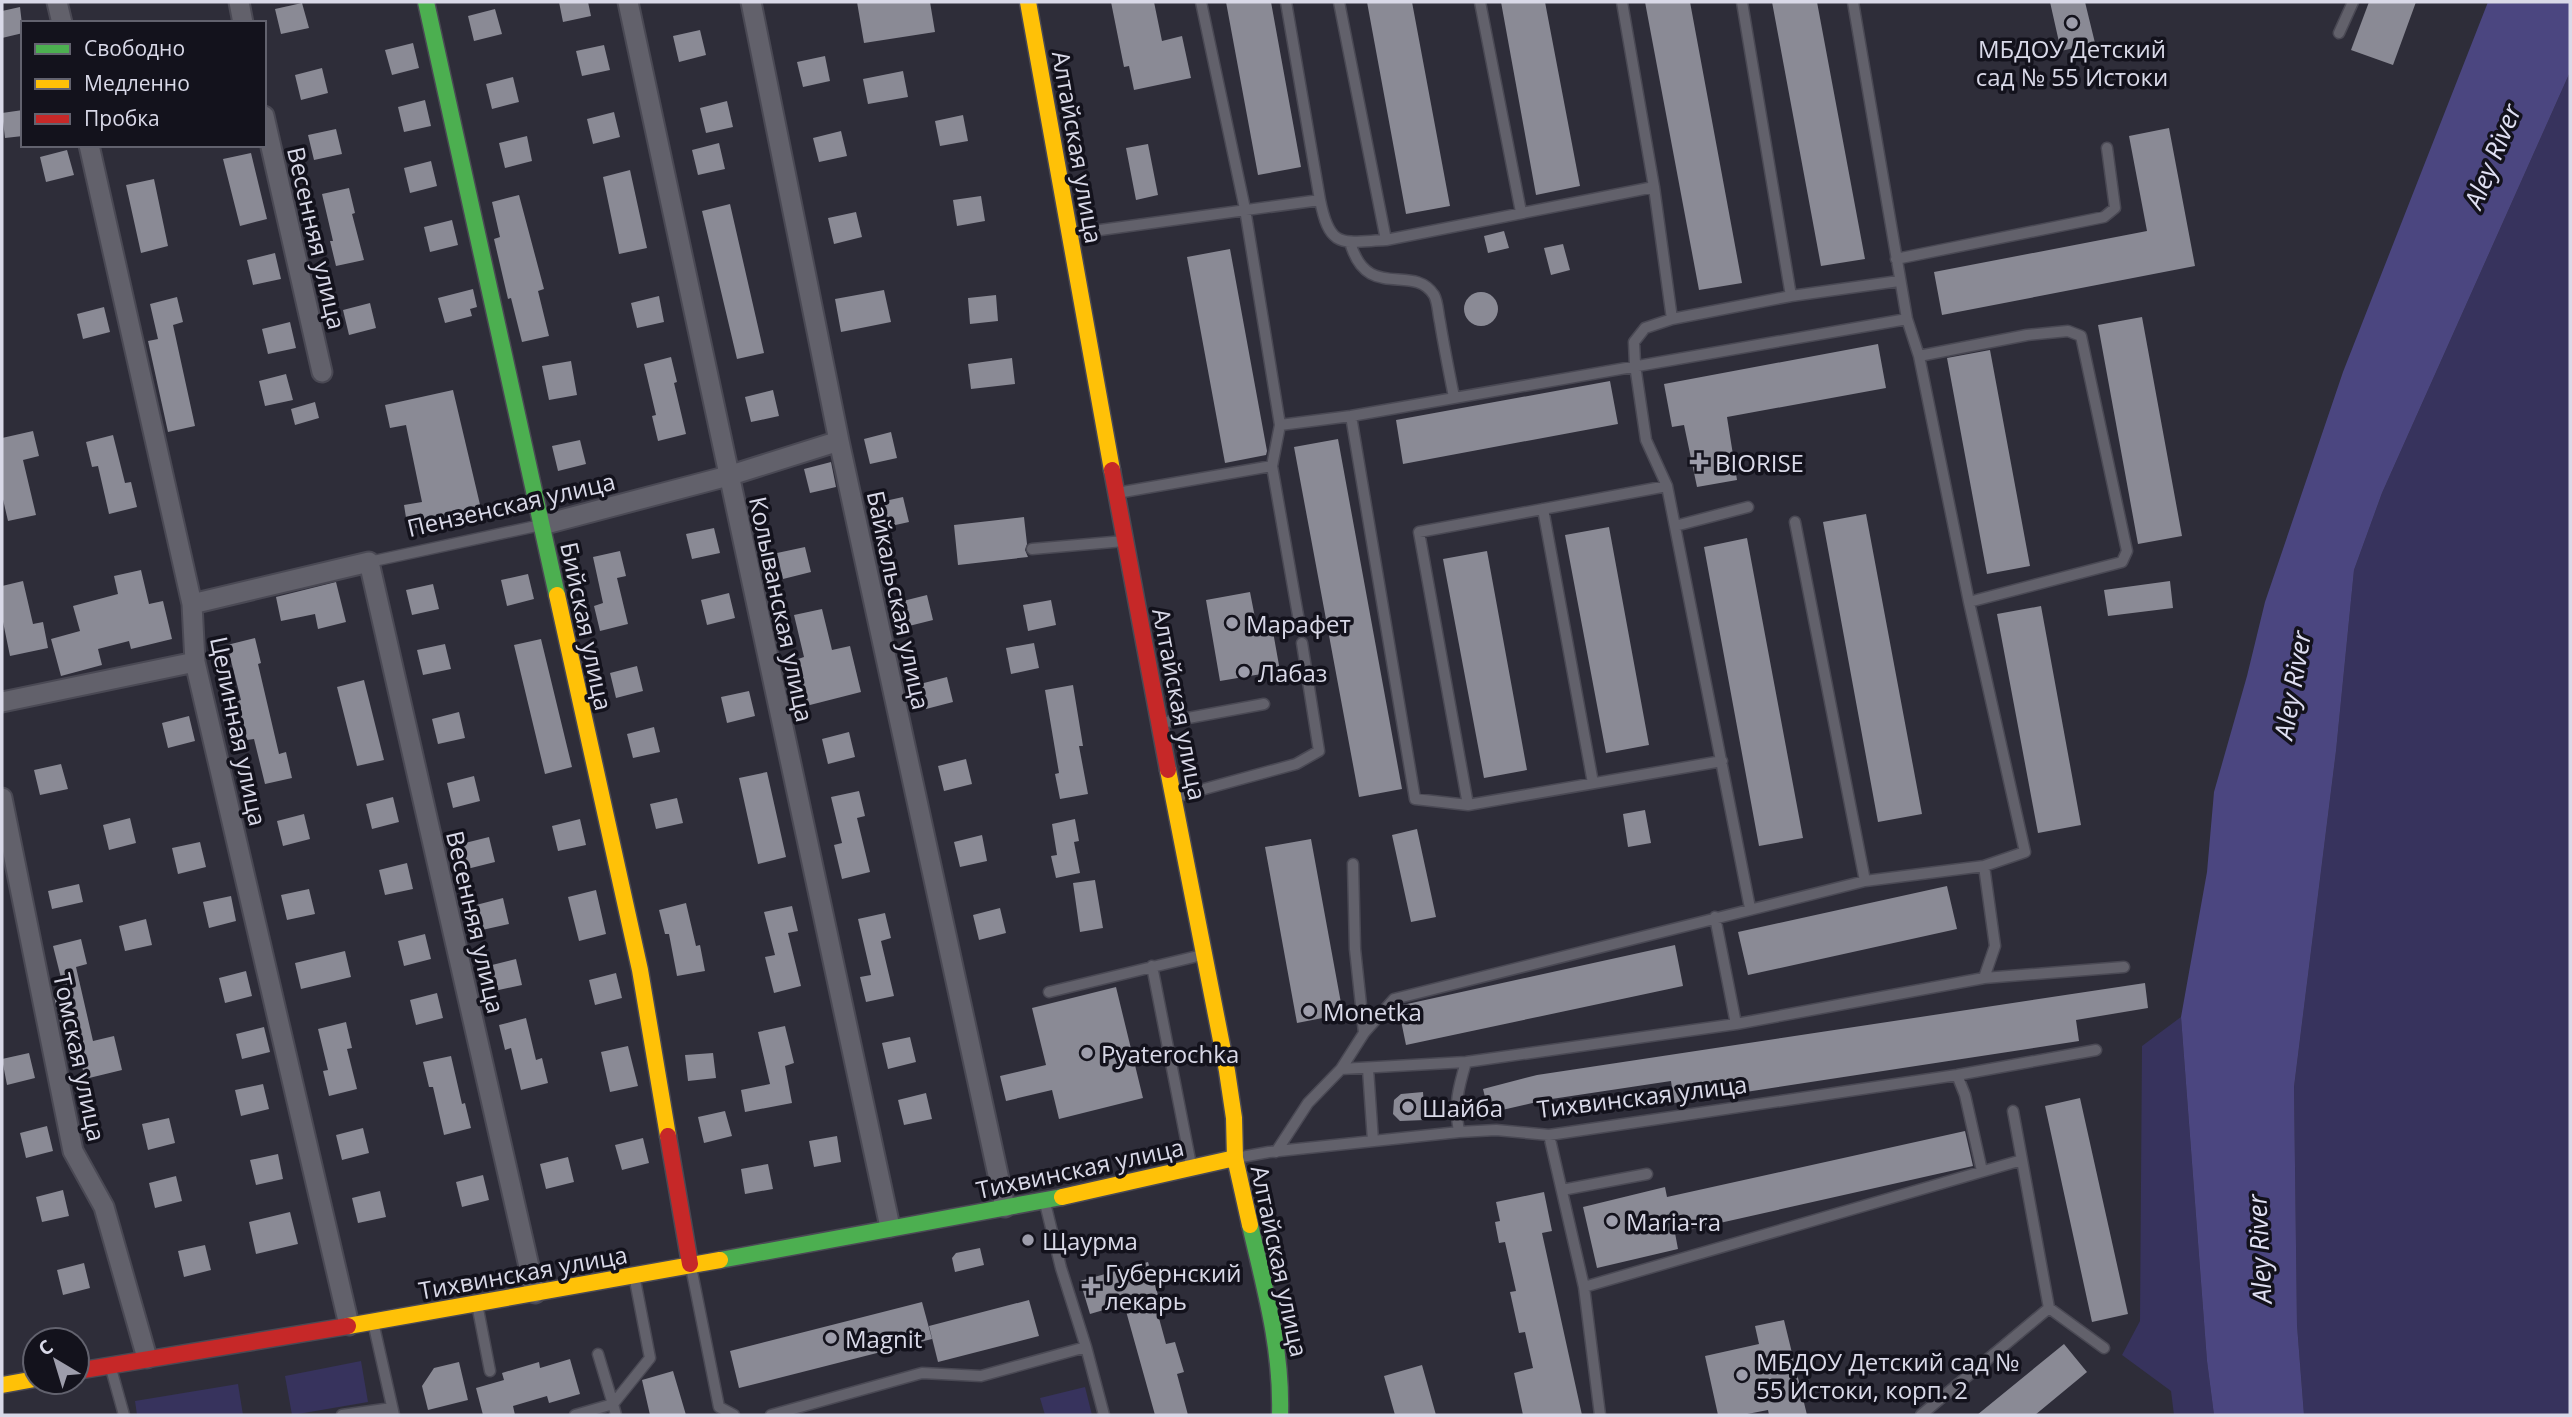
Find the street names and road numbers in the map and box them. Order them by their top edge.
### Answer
street label: Алтайская улица [1045,48,1111,246]
street label: Весенняя улица [280,143,354,333]
street label: Пензенская улица [404,464,618,544]
street label: Байкальская улица [860,487,938,713]
street label: Колыванская улица [742,493,822,725]
street label: Бийская улица [553,539,621,713]
street label: Алтайская улица [1145,605,1215,803]
street label: Целинная улица [203,633,275,829]
street label: Весенняя улица [439,827,513,1017]
street label: Томская улица [46,970,114,1144]
street label: Тихвинская улица [1535,1067,1749,1125]
street label: Тихвинская улица [973,1130,1187,1206]
street label: Алтайская улица [1244,1162,1316,1360]
street label: Тихвинская улица [416,1237,630,1307]

